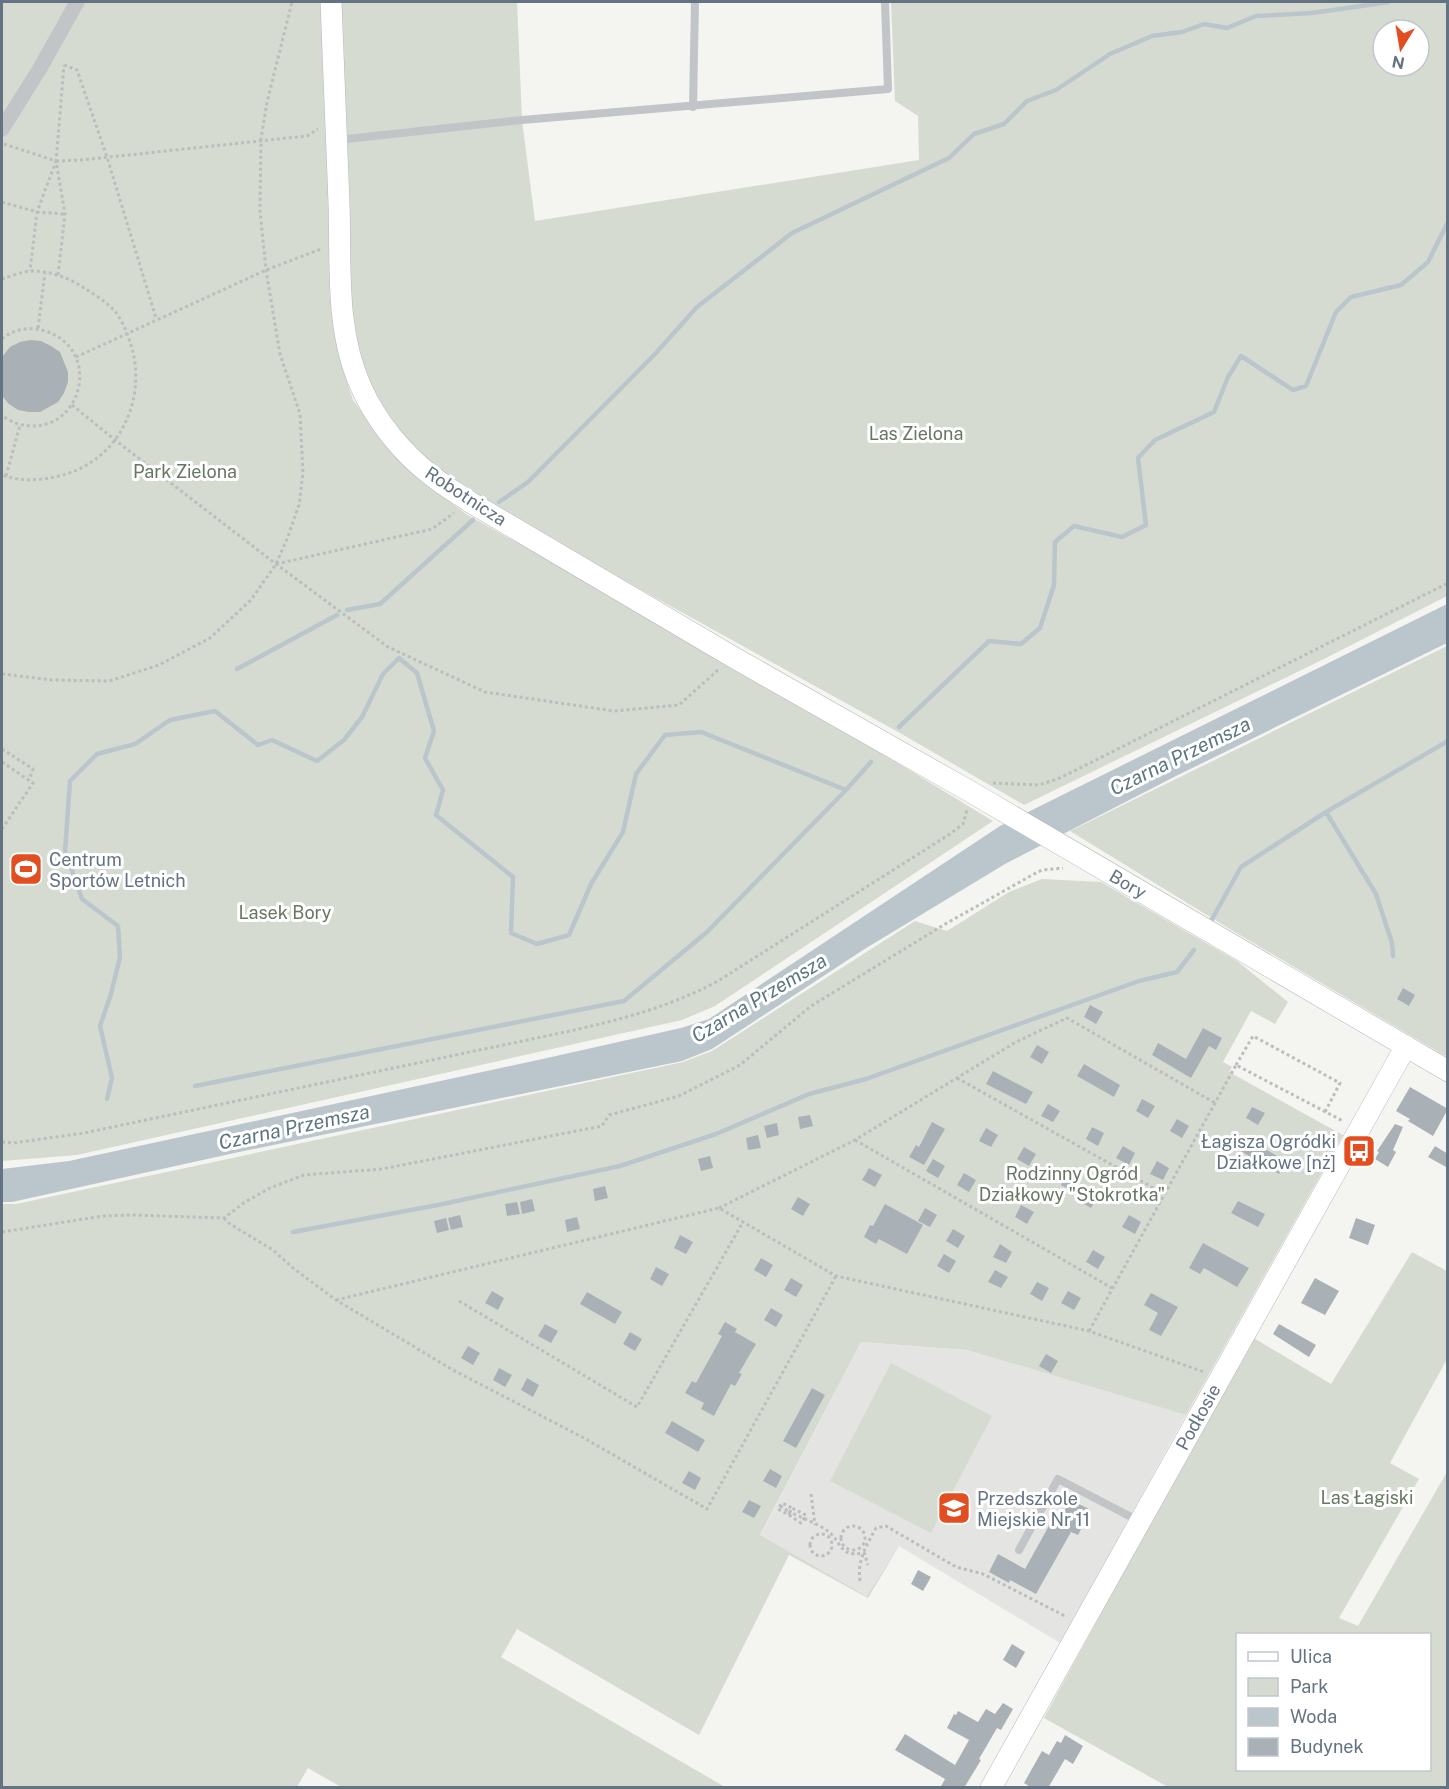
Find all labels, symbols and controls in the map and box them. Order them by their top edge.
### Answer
north arrow [1371,18,1431,78]
text: N [1390,52,1406,73]
park label: Las Zielona [869,423,963,444]
park label: Park Zielona [133,461,237,482]
street label: Robotnicza [421,462,511,530]
water label: Czarna Przemsza [1106,712,1254,800]
place label: Centrum Sportów Letnich [49,849,186,891]
sports icon: Centrum Sportów Letnich [8,851,44,887]
street label: Bory [1106,865,1151,903]
park label: Lasek Bory [239,902,332,923]
water label: Czarna Przemsza [687,948,831,1048]
water label: Czarna Przemsza [216,1099,372,1155]
place label: Łagisza Ogródki Działkowe [nż] [1201,1131,1336,1173]
bus stop icon: Łagisza Ogródki Działkowe [nż] [1341,1133,1377,1169]
park label: Rodzinny Ogród Działkowy "Stokrotka" [979,1163,1165,1205]
street label: Podłosie [1171,1380,1225,1454]
park label: Las Łagiski [1321,1487,1413,1508]
place label: Przedszkole Miejskie Nr 11 [977,1488,1090,1530]
school or university icon: Przedszkole Miejskie Nr 11 [936,1490,972,1526]
legend [1236,1633,1431,1771]
text: Ulica [1290,1646,1332,1667]
text: Park [1290,1676,1328,1697]
text: Woda [1290,1706,1337,1727]
text: Budynek [1290,1736,1364,1757]

